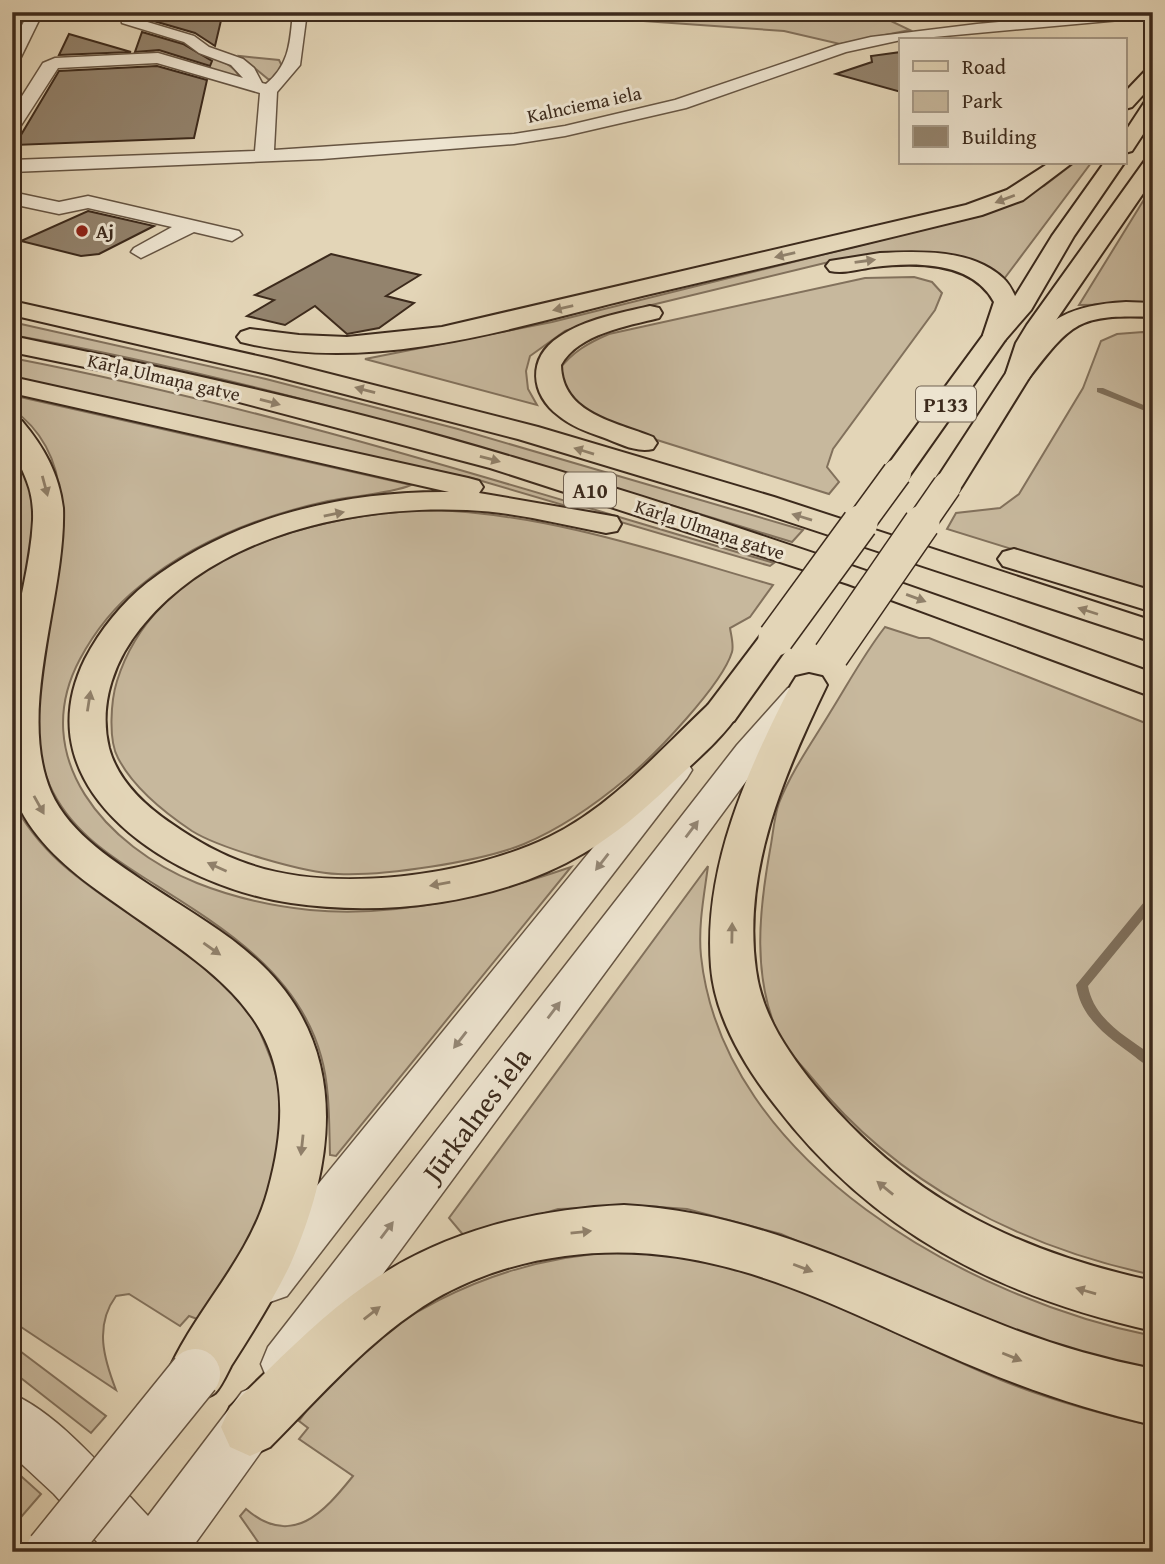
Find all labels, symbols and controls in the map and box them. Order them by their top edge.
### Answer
legend [899,38,1126,164]
text: Road [962,51,1007,82]
street label: Kalnciema iela [524,78,644,130]
text: Park [962,85,1003,116]
text: Building [962,121,1037,152]
one-way arrow [994,193,1015,204]
place label: Aj [96,217,114,245]
marker: Aj [74,223,90,239]
one-way arrow [774,250,796,261]
one-way arrow [854,255,876,266]
one-way arrow [552,302,574,313]
street label: Kārļa Ulmaņa gatve [85,346,243,408]
one-way arrow [354,384,376,395]
road number: P133 [916,386,976,422]
one-way arrow [259,397,281,408]
one-way arrow [574,445,595,455]
one-way arrow [479,454,501,465]
road number: A10 [564,472,616,508]
one-way arrow [40,475,51,497]
street label: Kārļa Ulmaņa gatve [632,492,788,566]
one-way arrow [323,508,345,519]
one-way arrow [791,512,812,522]
one-way arrow [906,593,927,604]
one-way arrow [1077,605,1098,616]
one-way arrow [84,690,95,712]
one-way arrow [33,796,45,815]
one-way arrow [684,820,699,838]
one-way arrow [595,854,610,871]
one-way arrow [206,862,227,873]
one-way arrow [429,879,451,890]
one-way arrow [727,922,738,944]
one-way arrow [203,942,221,956]
one-way arrow [547,1001,561,1019]
one-way arrow [453,1031,468,1049]
street label: Jūrkalnes iela [410,1038,541,1192]
one-way arrow [296,1134,307,1156]
one-way arrow [877,1181,894,1196]
one-way arrow [380,1222,395,1240]
one-way arrow [570,1226,592,1237]
one-way arrow [793,1263,814,1274]
one-way arrow [1075,1286,1096,1296]
one-way arrow [362,1306,380,1321]
one-way arrow [1002,1352,1023,1363]

